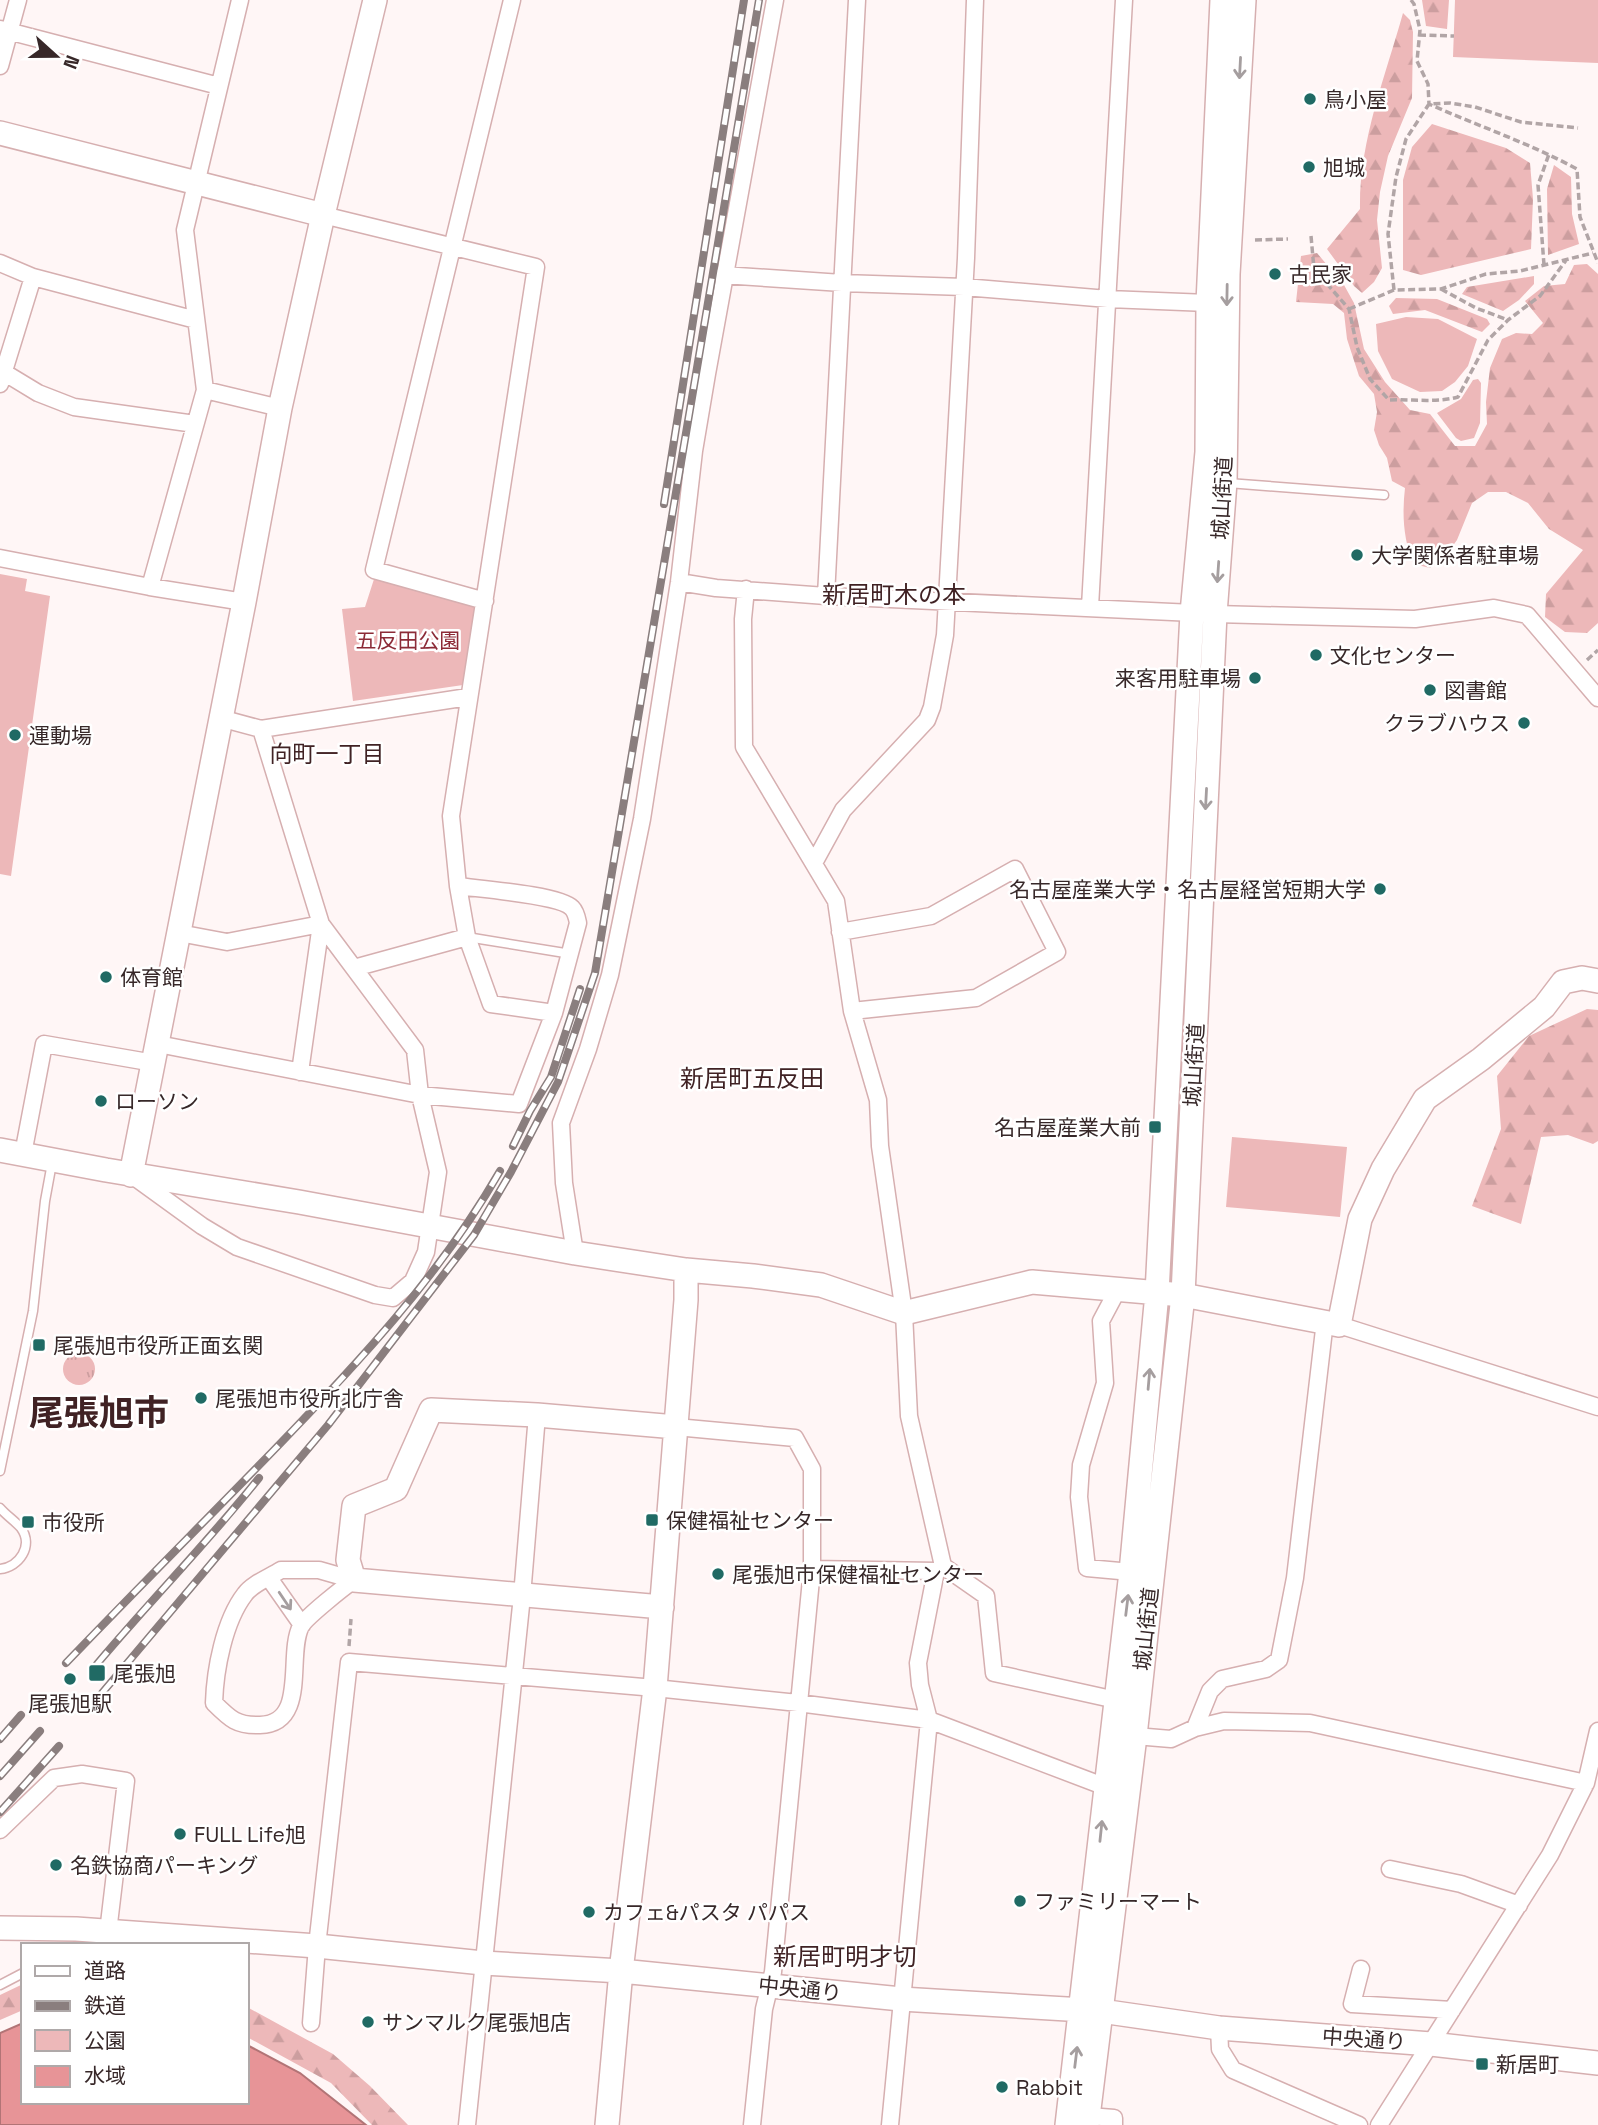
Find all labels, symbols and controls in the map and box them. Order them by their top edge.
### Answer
north arrow [21,21,91,91]
text: N [57,51,85,72]
one-way arrow [1233,56,1246,79]
place label: 鳥小屋 [1324,86,1387,113]
marker: 鳥小屋 [1302,91,1318,107]
place label: 旭城 [1323,154,1365,181]
marker: 旭城 [1301,159,1317,175]
place label: 古民家 [1289,261,1352,288]
marker: 古民家 [1267,266,1283,282]
one-way arrow [1221,284,1234,307]
street label: 城山街道 [1206,455,1238,541]
place label: 大学関係者駐車場 [1371,542,1539,569]
marker: 大学関係者駐車場 [1349,547,1365,563]
one-way arrow [1211,560,1224,582]
district label: 新居町木の本 [822,579,966,610]
park label: 五反田公園 [356,627,461,654]
place label: 文化センター [1330,642,1456,669]
marker: 文化センター [1308,647,1324,663]
place label: 来客用駐車場 [1115,665,1241,692]
marker: 来客用駐車場 [1247,670,1263,686]
place label: 図書館 [1444,677,1507,704]
marker: 図書館 [1422,682,1438,698]
place label: クラブハウス [1384,710,1510,737]
marker: クラブハウス [1516,715,1532,731]
place label: 運動場 [29,722,92,749]
marker: 運動場 [7,727,23,743]
district label: 向町一丁目 [270,739,385,769]
one-way arrow [1200,787,1213,810]
place label: 名古屋産業大学・名古屋経営短期大学 [1009,876,1366,903]
marker: 名古屋産業大学・名古屋経営短期大学 [1372,881,1388,897]
place label: 体育館 [120,964,183,991]
marker: 体育館 [98,969,114,985]
street label: 城山街道 [1178,1022,1210,1108]
district label: 新居町五反田 [680,1063,824,1094]
place label: ローソン [115,1088,199,1115]
marker: ローソン [93,1093,109,1109]
place label: 名古屋産業大前 [994,1114,1141,1141]
marker: 名古屋産業大前 [1147,1119,1163,1135]
place label: 尾張旭市役所正面玄関 [53,1332,263,1359]
marker: 尾張旭市役所正面玄関 [31,1337,47,1353]
one-way arrow [1143,1368,1156,1391]
place label: 尾張旭市役所北庁舎 [215,1385,404,1412]
marker: 尾張旭市役所北庁舎 [193,1390,209,1406]
district label: 尾張旭市 [29,1391,169,1435]
place label: 保健福祉センター [666,1507,834,1534]
place label: 市役所 [42,1509,105,1536]
marker: 保健福祉センター [644,1512,660,1528]
marker: 市役所 [20,1514,36,1530]
place label: 尾張旭市保健福祉センター [732,1561,984,1588]
marker: 尾張旭市保健福祉センター [710,1566,726,1582]
street label: 城山街道 [1128,1586,1164,1672]
one-way arrow [278,1591,292,1610]
one-way arrow [1121,1594,1134,1617]
place label: 尾張旭 [113,1660,176,1687]
marker: 尾張旭 [87,1663,107,1683]
marker: 尾張旭駅 [62,1671,78,1687]
place label: 尾張旭駅 [28,1690,112,1717]
one-way arrow [1095,1820,1108,1843]
place label: FULL Life旭 [194,1821,306,1848]
marker: FULL Life旭 [172,1826,188,1842]
place label: 名鉄協商パーキング [70,1852,258,1879]
marker: 名鉄協商パーキング [48,1857,64,1873]
place label: ファミリーマート [1034,1888,1202,1915]
marker: ファミリーマート [1012,1893,1028,1909]
place label: カフェ&パスタ パパス [603,1899,810,1926]
marker: カフェ&パスタ パパス [581,1904,597,1920]
district label: 新居町明才切 [773,1941,917,1972]
legend [21,1943,248,2104]
text: 道路 [84,1957,126,1984]
street label: 中央通り [757,1971,843,2007]
text: 鉄道 [84,1992,126,2019]
place label: サンマルク尾張旭店 [382,2009,571,2036]
marker: サンマルク尾張旭店 [360,2014,376,2030]
street label: 中央通り [1321,2023,1407,2055]
text: 公園 [84,2027,126,2054]
one-way arrow [1069,2046,1082,2069]
place label: 新居町 [1496,2051,1559,2078]
marker: 新居町 [1474,2056,1490,2072]
text: 水域 [84,2062,126,2089]
place label: Rabbit [1016,2074,1083,2101]
marker: Rabbit [994,2079,1010,2095]

